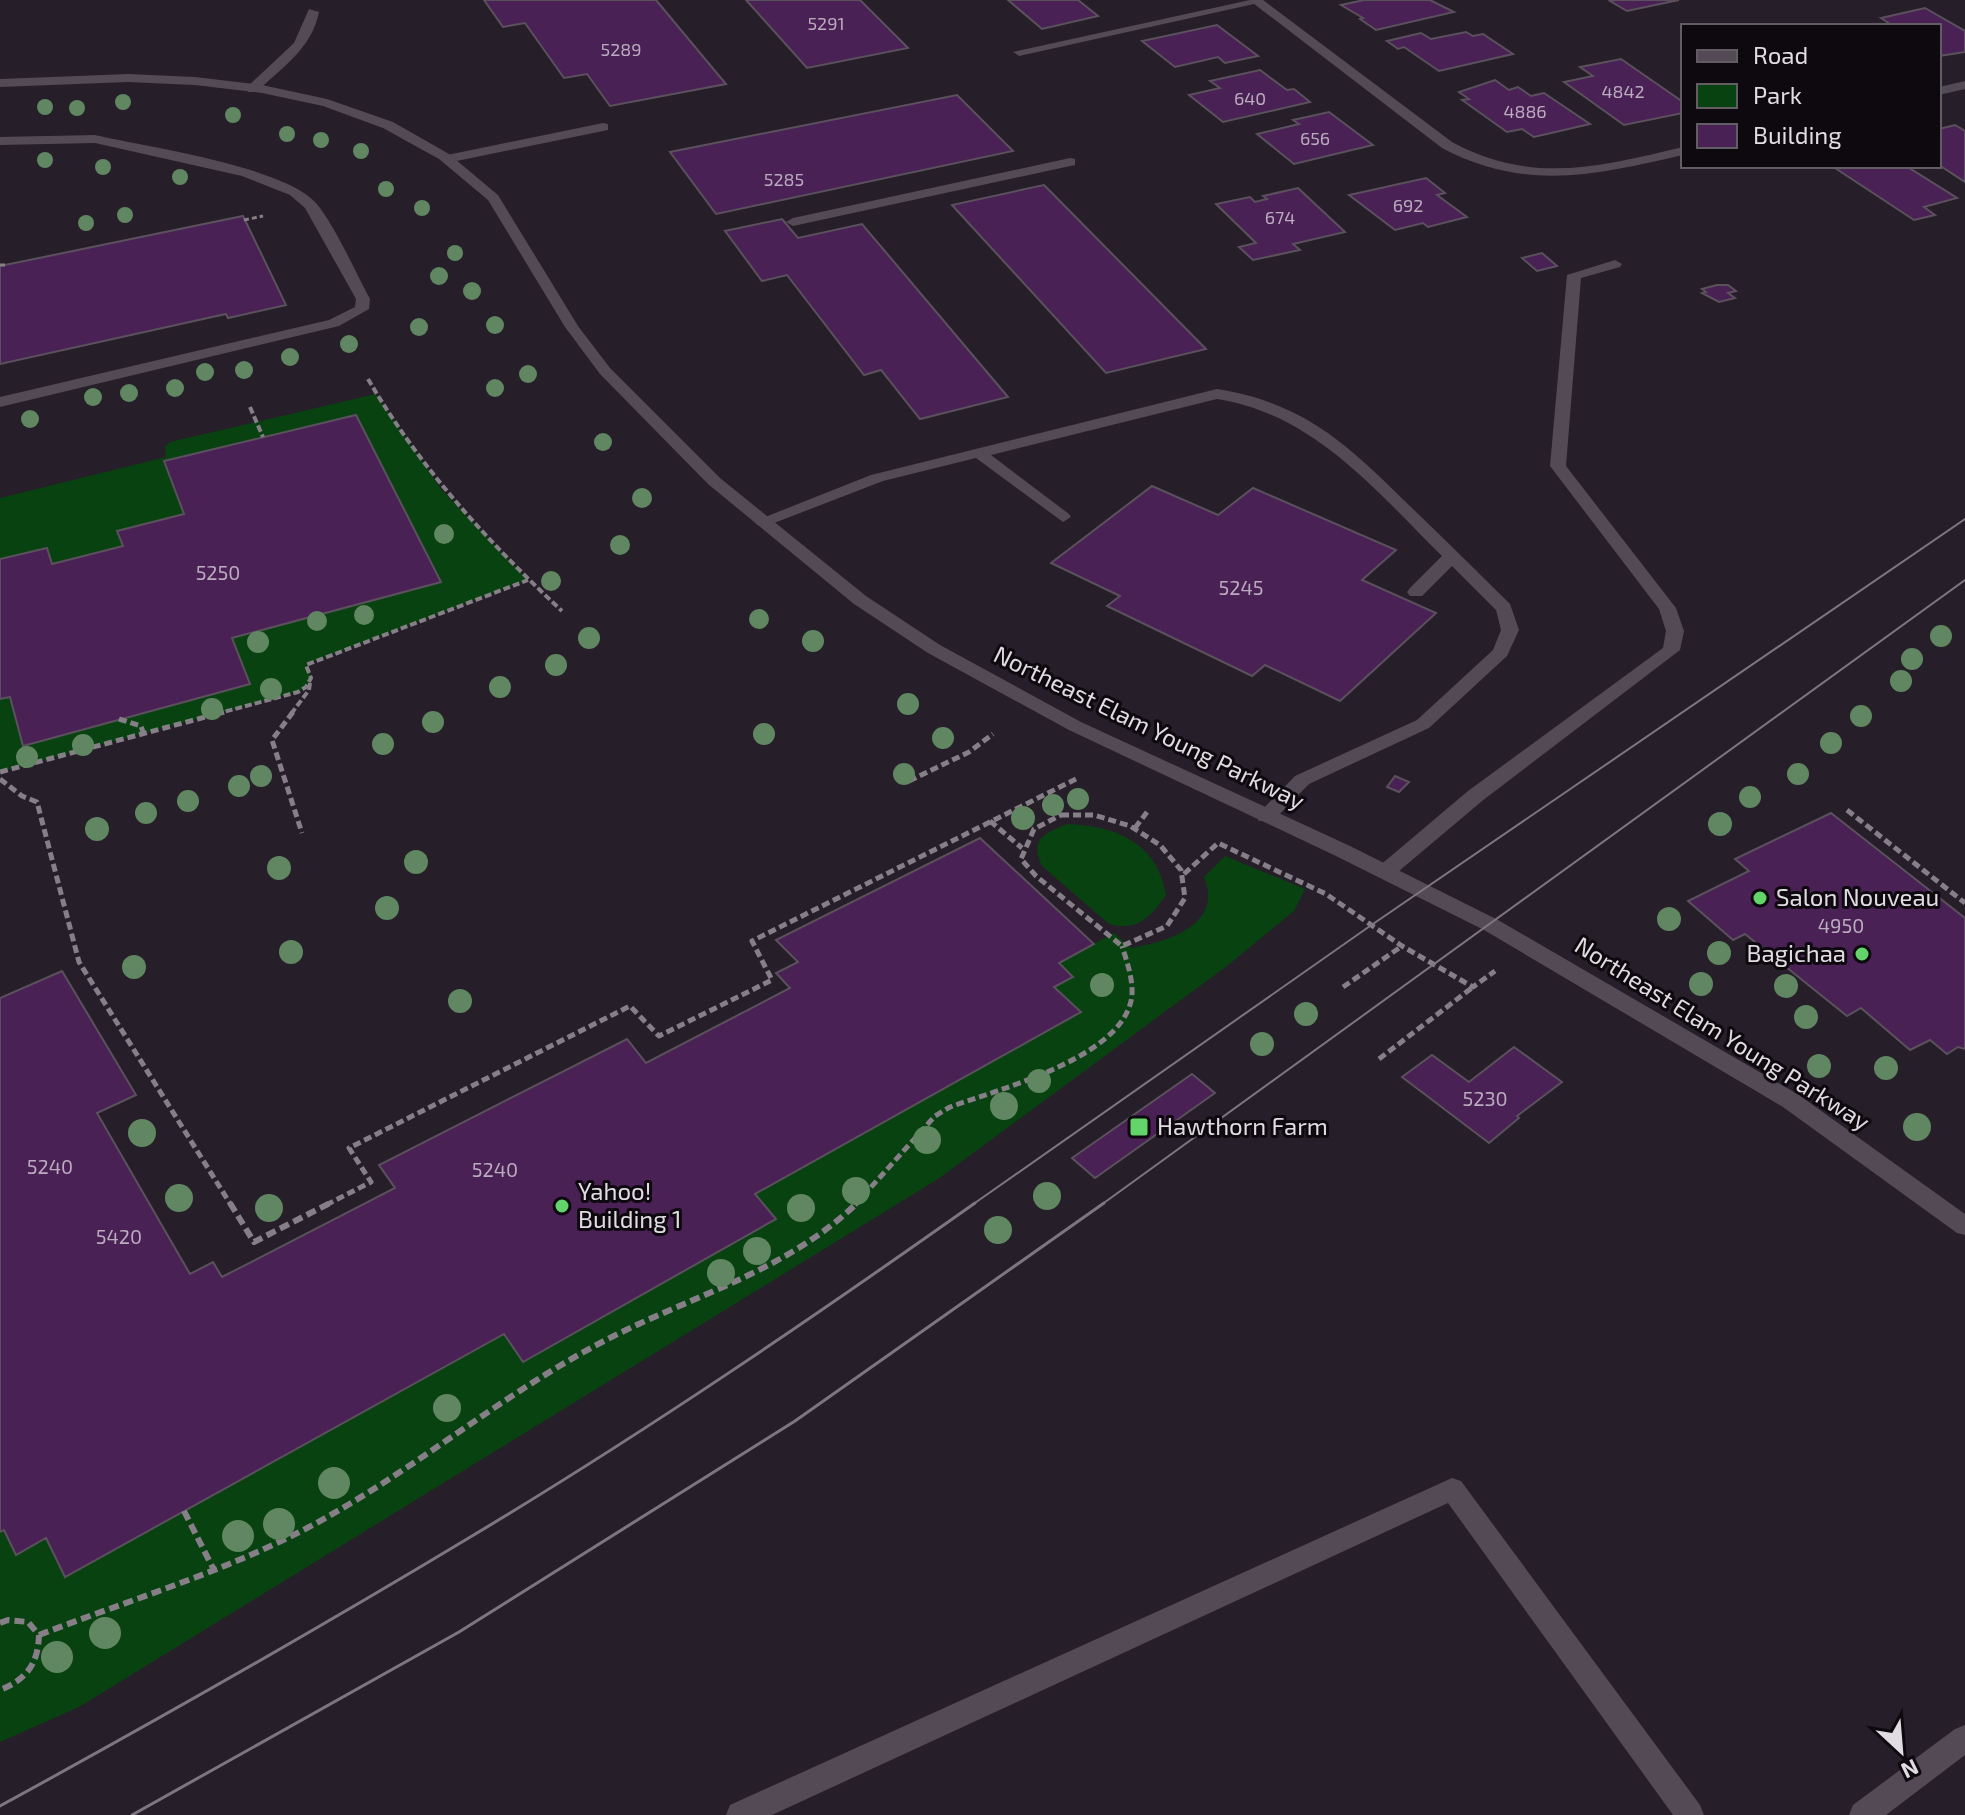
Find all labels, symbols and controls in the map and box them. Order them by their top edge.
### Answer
house number: 5291 [807,12,845,34]
legend [1681,24,1941,168]
house number: 5289 [601,38,642,60]
text: Road [1753,40,1808,69]
house number: 4842 [1601,80,1645,102]
text: Park [1753,80,1802,109]
house number: 640 [1234,87,1266,109]
house number: 4886 [1503,100,1547,122]
text: Building [1753,120,1842,149]
house number: 656 [1300,127,1330,149]
house number: 5285 [764,168,804,190]
house number: 692 [1393,194,1423,216]
house number: 674 [1265,206,1295,228]
house number: 5250 [196,560,240,584]
house number: 5245 [1219,575,1263,599]
street label: Northeast Elam Young Parkway [990,639,1310,815]
place label: Salon Nouveau [1776,882,1939,911]
marker: Salon Nouveau [1751,889,1769,907]
house number: 4950 [1818,913,1864,937]
street label: Northeast Elam Young Parkway [1570,930,1876,1136]
place label: Bagichaa [1747,938,1846,967]
marker: Bagichaa [1853,945,1871,963]
house number: 5230 [1462,1086,1508,1110]
place label: Hawthorn Farm [1157,1111,1328,1140]
marker: Hawthorn Farm [1128,1116,1150,1138]
house number: 5240 [27,1154,73,1178]
house number: 5240 [472,1157,518,1181]
place label: Yahoo! Building 1 [578,1176,682,1233]
marker: Yahoo! Building 1 [553,1197,571,1215]
house number: 5420 [96,1224,142,1248]
north arrow [1861,1711,1941,1791]
text: N [1897,1755,1923,1785]

